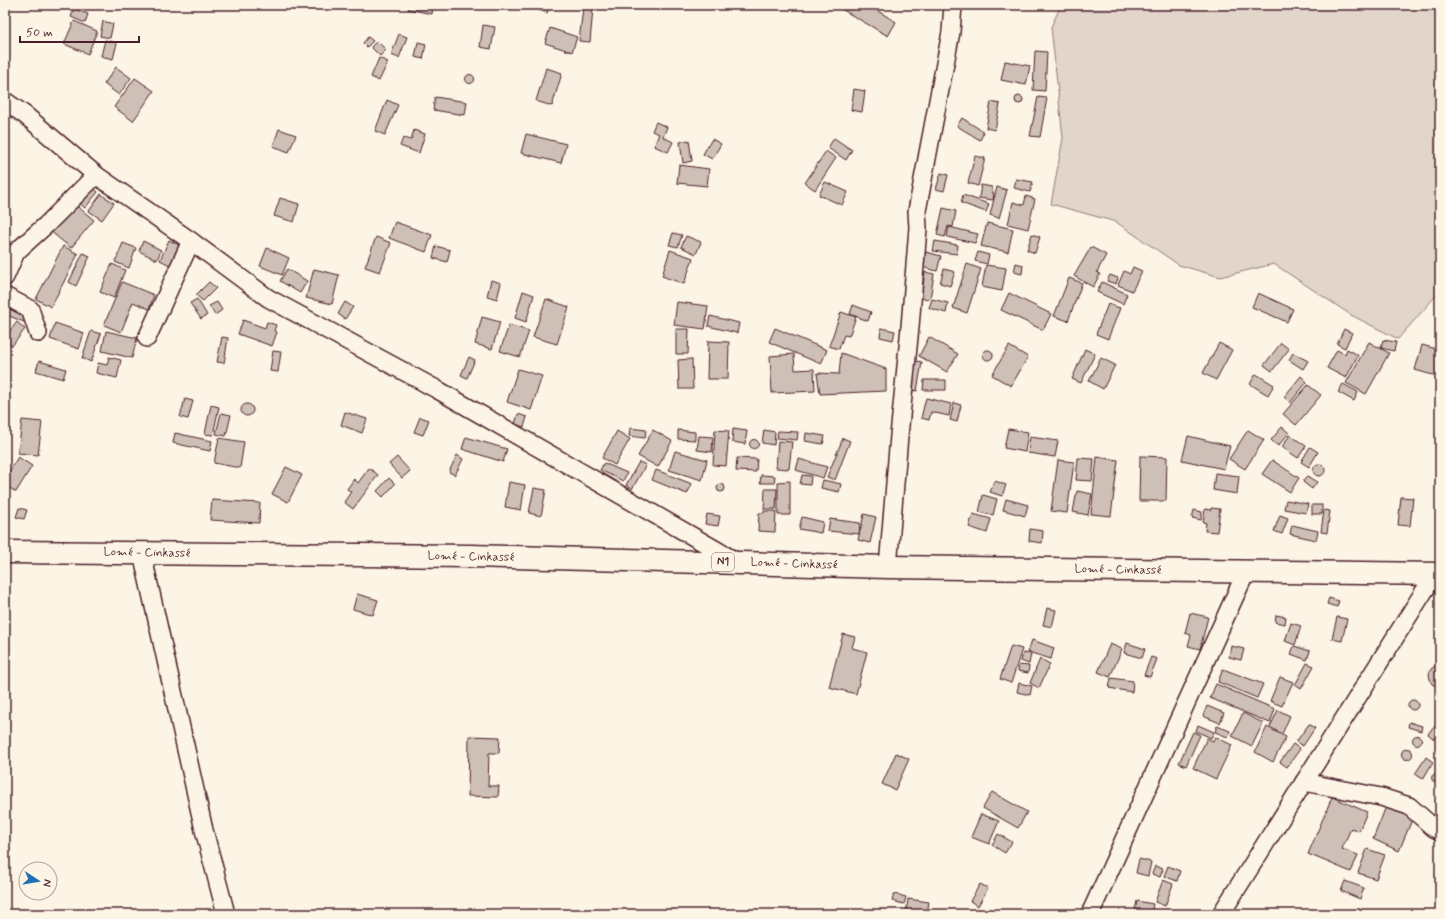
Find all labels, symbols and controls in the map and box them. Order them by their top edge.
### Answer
scale bar [20,18,139,44]
text: 50 m [26,25,53,41]
street label: Lomé - Cinkassé [103,544,191,562]
street label: Lomé - Cinkassé [427,548,515,566]
road number: N1 [712,553,734,571]
street label: Lomé - Cinkassé [750,554,838,574]
street label: Lomé - Cinkassé [1074,561,1162,579]
north arrow [18,861,58,901]
text: N [39,878,54,888]

